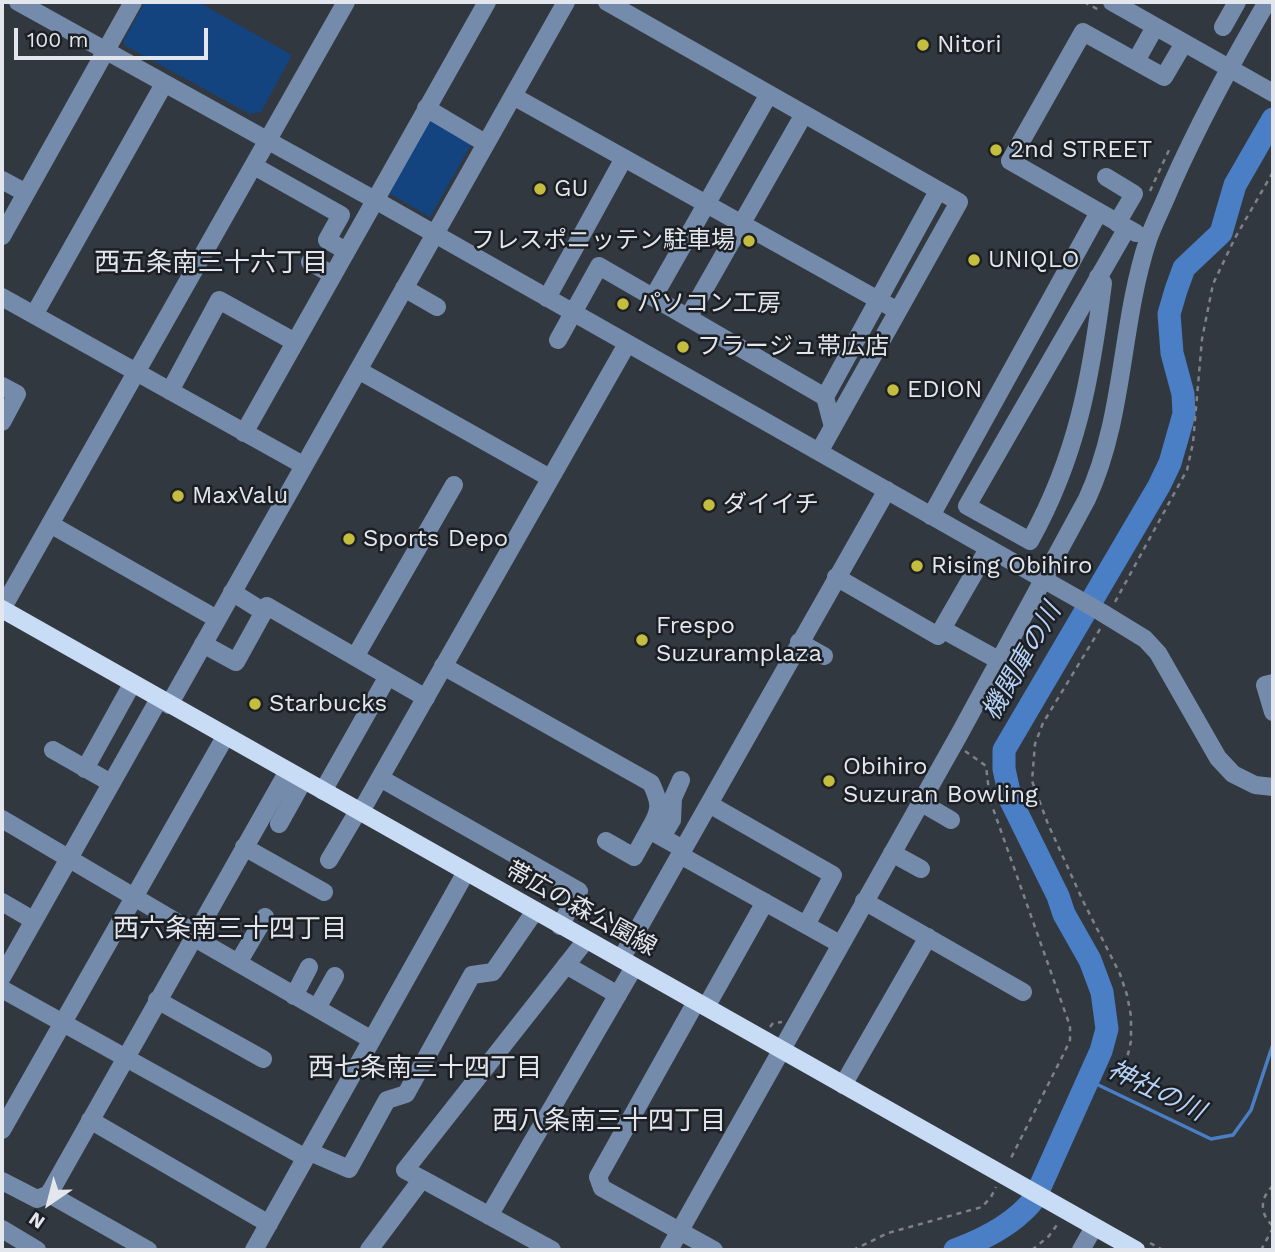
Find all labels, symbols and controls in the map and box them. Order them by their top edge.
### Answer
scale bar [18,14,212,58]
text: 100 m [27,27,89,52]
place label: Nitori [937,31,1002,59]
marker: Nitori [915,37,931,53]
place label: 2nd STREET [1010,136,1152,164]
marker: 2nd STREET [988,142,1004,158]
place label: GU [554,175,588,203]
marker: GU [532,181,548,197]
place label: フレスポニッテン駐車場 [471,227,735,255]
marker: フレスポニッテン駐車場 [741,233,757,249]
place label: UNIQLO [988,246,1079,274]
district label: 西五条南三十六丁目 [94,247,328,279]
marker: UNIQLO [966,252,982,268]
place label: パソコン工房 [637,290,781,318]
marker: パソコン工房 [615,296,631,312]
place label: フラージュ帯広店 [697,333,889,361]
marker: フラージュ帯広店 [675,339,691,355]
place label: EDION [907,376,982,404]
marker: EDION [885,382,901,398]
place label: MaxValu [192,482,288,510]
marker: MaxValu [170,488,186,504]
place label: ダイイチ [723,491,819,519]
marker: ダイイチ [701,497,717,513]
place label: Sports Depo [363,525,508,553]
marker: Sports Depo [341,531,357,547]
place label: Rising Obihiro [931,552,1092,580]
marker: Rising Obihiro [909,558,925,574]
water label: 機関庫の川 [976,598,1068,726]
place label: Frespo Suzuramplaza [656,612,822,668]
marker: Frespo Suzuramplaza [634,632,650,648]
place label: Starbucks [269,690,387,718]
marker: Starbucks [247,696,263,712]
place label: Obihiro Suzuran Bowling [843,753,1038,809]
marker: Obihiro Suzuran Bowling [821,773,837,789]
street label: 帯広の森公園線 [501,856,661,962]
district label: 西六条南三十四丁目 [113,913,347,945]
district label: 西七条南三十四丁目 [308,1052,542,1084]
water label: 神社の川 [1102,1054,1210,1128]
district label: 西八条南三十四丁目 [492,1105,726,1137]
north arrow [14,1168,84,1238]
text: N [24,1207,49,1234]

